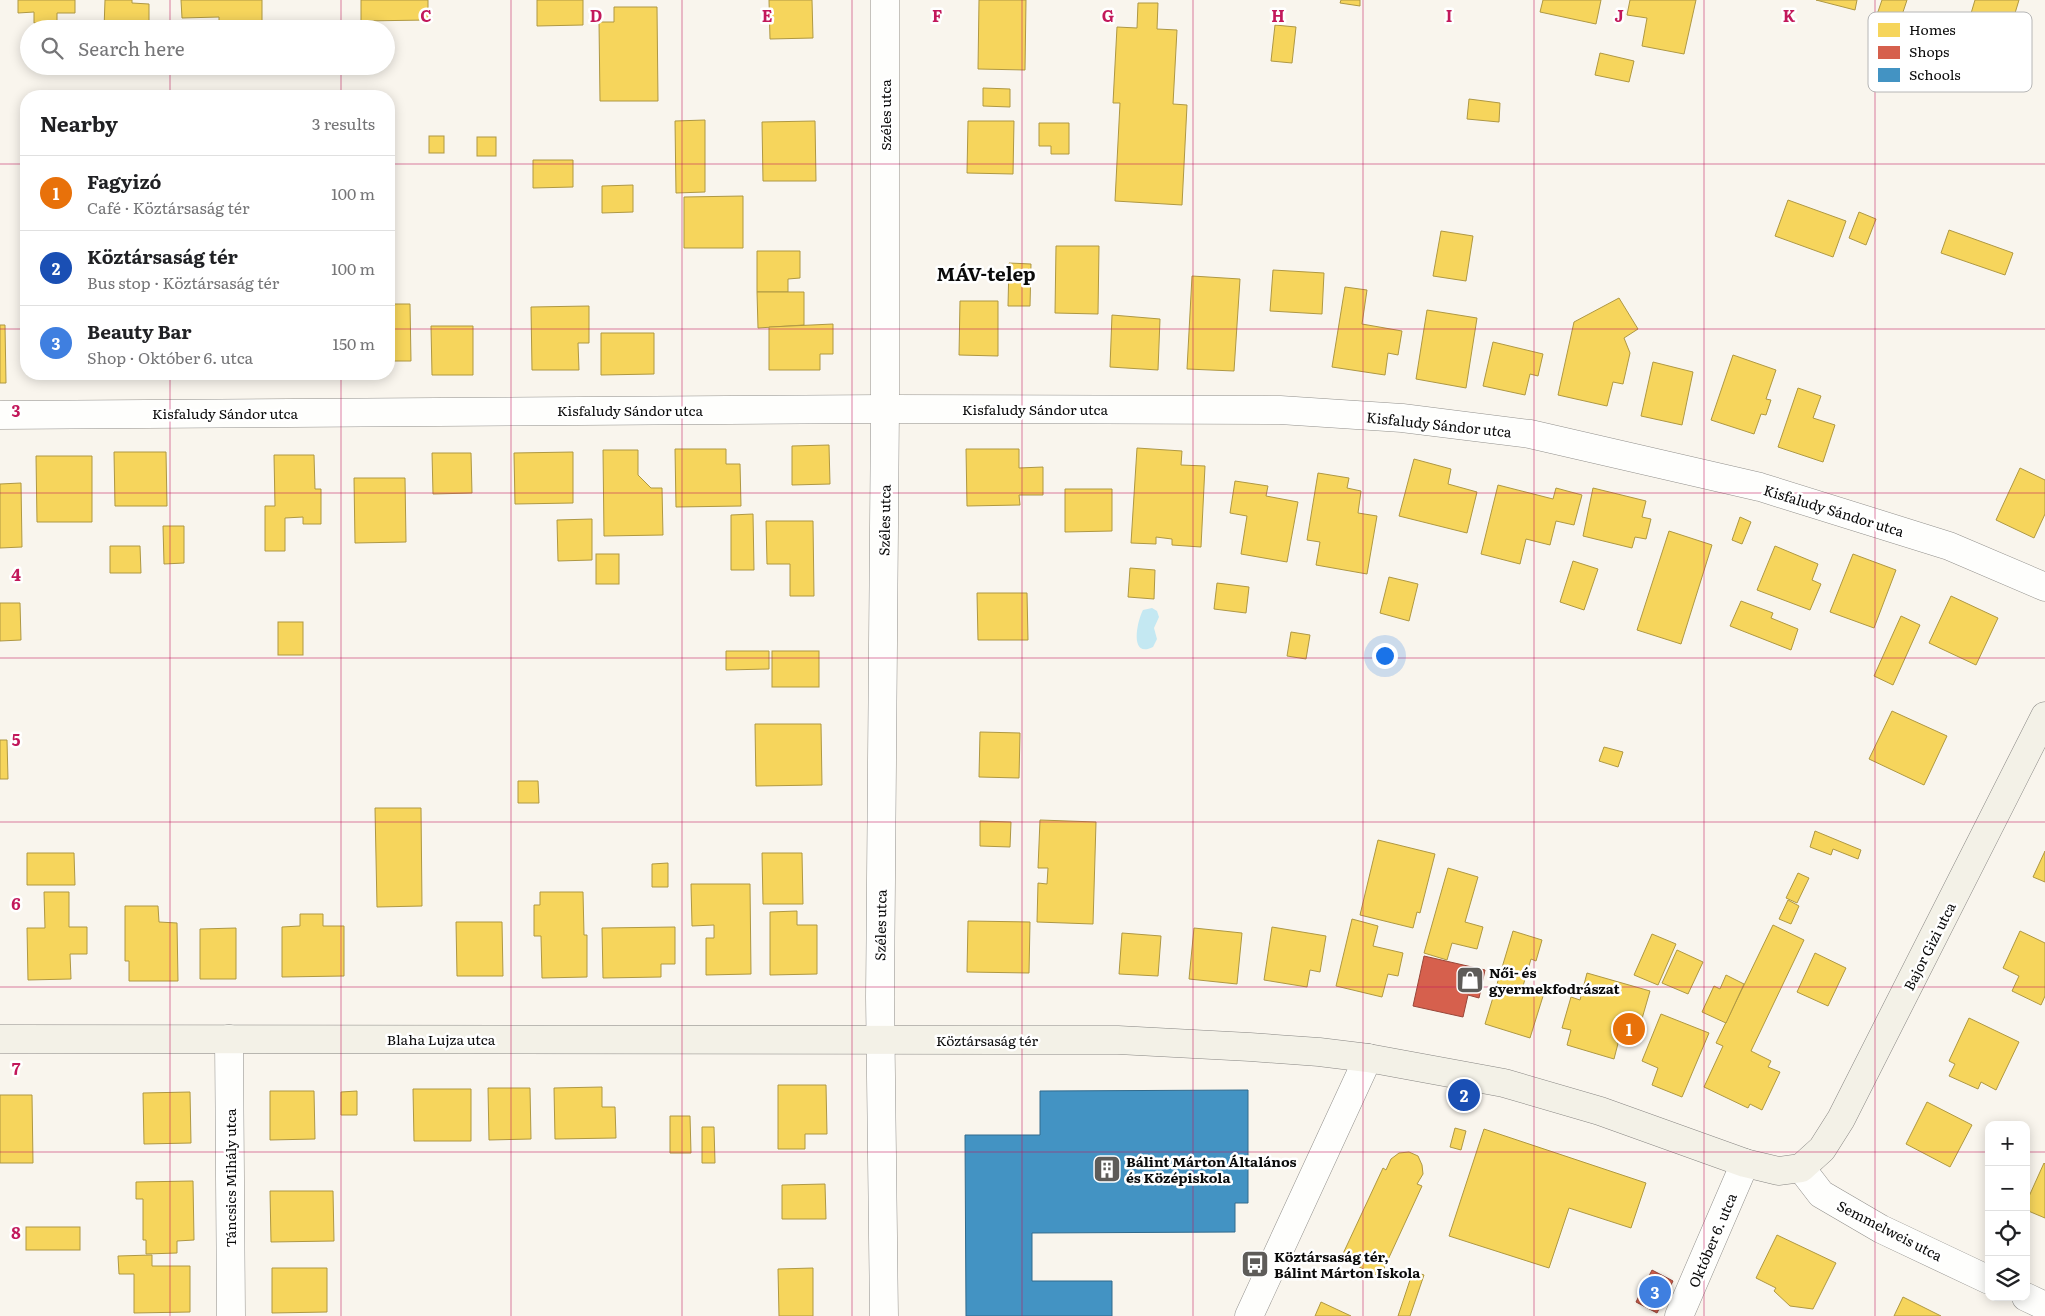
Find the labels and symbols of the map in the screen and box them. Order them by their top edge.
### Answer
text: C [420,3,432,27]
text: D [590,3,602,27]
text: E [762,3,773,27]
text: F [932,3,942,27]
text: G [1102,3,1114,27]
text: H [1271,3,1285,27]
text: I [1446,3,1452,27]
text: J [1614,3,1624,27]
text: K [1783,3,1796,27]
legend [1868,12,2032,92]
text: Homes [1909,19,1956,39]
text: Shops [1909,41,1949,61]
text: Schools [1909,64,1961,84]
street label: Széles utca [875,79,895,151]
district label: MÁV-telep [936,259,1036,287]
text: 3 [12,398,21,422]
street label: Kisfaludy Sándor utca [962,399,1108,419]
street label: Kisfaludy Sándor utca [557,400,703,420]
street label: Kisfaludy Sándor utca [152,403,298,423]
street label: Kisfaludy Sándor utca [1365,406,1513,442]
street label: Kisfaludy Sándor utca [1761,479,1907,541]
street label: Széles utca [873,484,895,556]
text: 4 [11,562,21,586]
your location [1372,643,1398,669]
text: 5 [12,727,21,751]
street label: Széles utca [869,889,891,961]
text: 6 [11,891,21,915]
street label: Bajor Gizi utca [1898,898,1960,993]
place label: Női- és gyermekfodrászat [1489,962,1621,998]
shop icon: Női- és gyermekfodrászat [1455,965,1485,995]
pin: 1 [1613,1010,1645,1048]
street label: Blaha Lujza utca [387,1029,496,1049]
street label: Köztársaság tér [936,1030,1038,1050]
text: 7 [12,1056,21,1080]
pin: 2 [1448,1076,1480,1114]
street label: Táncsics Mihály utca [220,1108,240,1248]
place label: Bálint Márton Általános és Középiskola [1126,1151,1297,1187]
building icon: Bálint Márton Általános és Középiskola [1092,1154,1122,1184]
street label: Október 6. utca [1683,1189,1741,1290]
street label: Semmelweis utca [1834,1195,1946,1265]
text: 8 [11,1220,21,1244]
place label: Köztársaság tér, Bálint Márton Iskola [1274,1246,1421,1282]
bus stop icon: Köztársaság tér, Bálint Márton Iskola [1240,1249,1270,1279]
pin: 3 [1639,1273,1671,1311]

